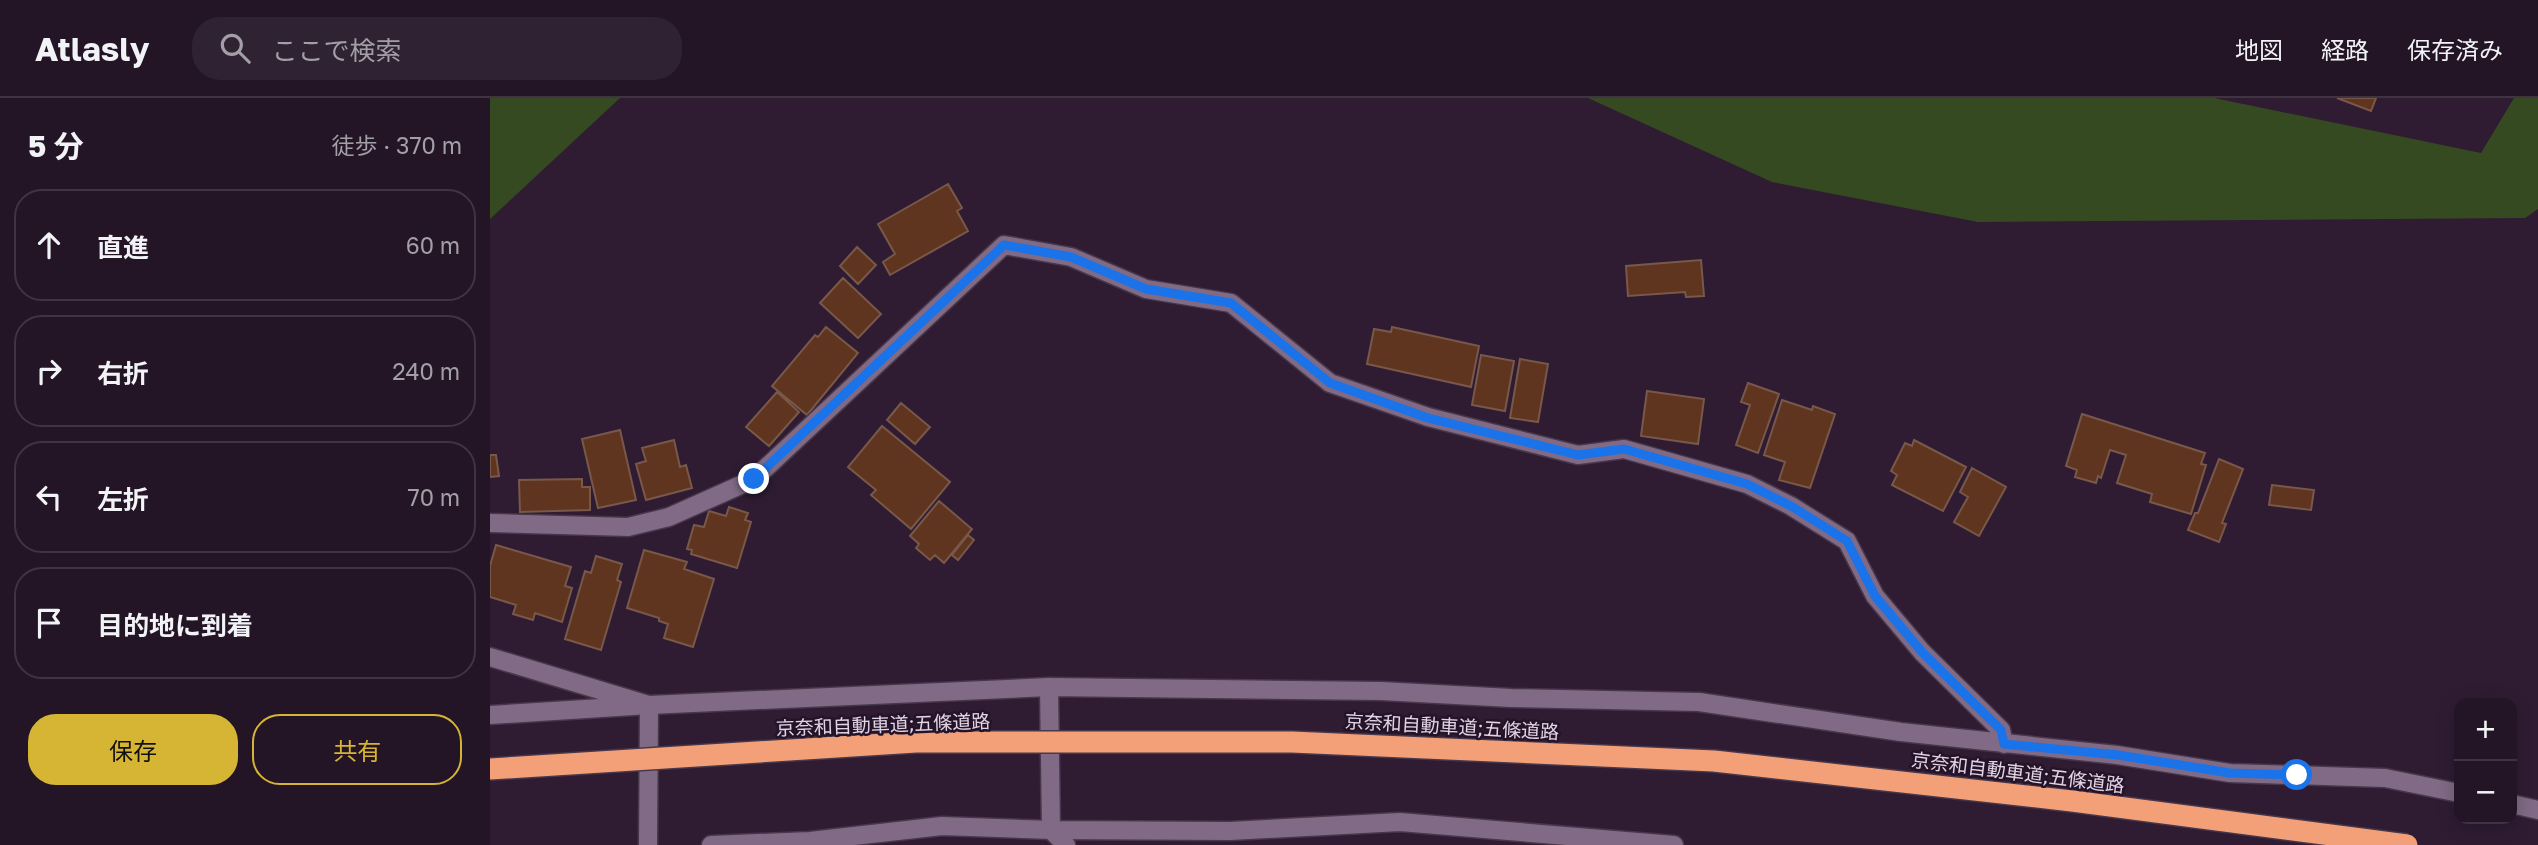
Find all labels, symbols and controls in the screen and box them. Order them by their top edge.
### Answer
search box [192,17,682,80]
text: Atlasly [35,29,150,68]
icon: search [216,29,254,67]
text: ここで検索 [272,35,402,66]
text: 地図 [2235,35,2283,64]
text: 経路 [2321,35,2369,64]
text: 保存済み [2407,35,2503,64]
text: 5 分 [28,128,84,164]
text: 徒歩 · 370 m [332,131,462,159]
icon: ahead [30,226,68,264]
text: 60 m [406,231,460,259]
text: 直進 [97,232,149,263]
icon: right [30,352,68,390]
text: 240 m [392,357,460,385]
text: 右折 [97,358,149,389]
route end [738,463,769,494]
icon: left [30,478,68,516]
text: 70 m [407,483,460,511]
text: 左折 [97,484,149,515]
icon: arrive [30,604,68,642]
text: 目的地に到着 [97,610,253,641]
map controls [2454,698,2517,824]
button: + [2454,698,2517,761]
street label: 京奈和自動車道;五條道路 [775,709,991,739]
street label: 京奈和自動車道;五條道路 [1344,709,1560,743]
button: 保存 [28,714,238,785]
button: 共有 [252,714,462,785]
street label: 京奈和自動車道;五條道路 [1910,748,2126,796]
route start [2281,759,2312,790]
button: − [2454,761,2517,824]

